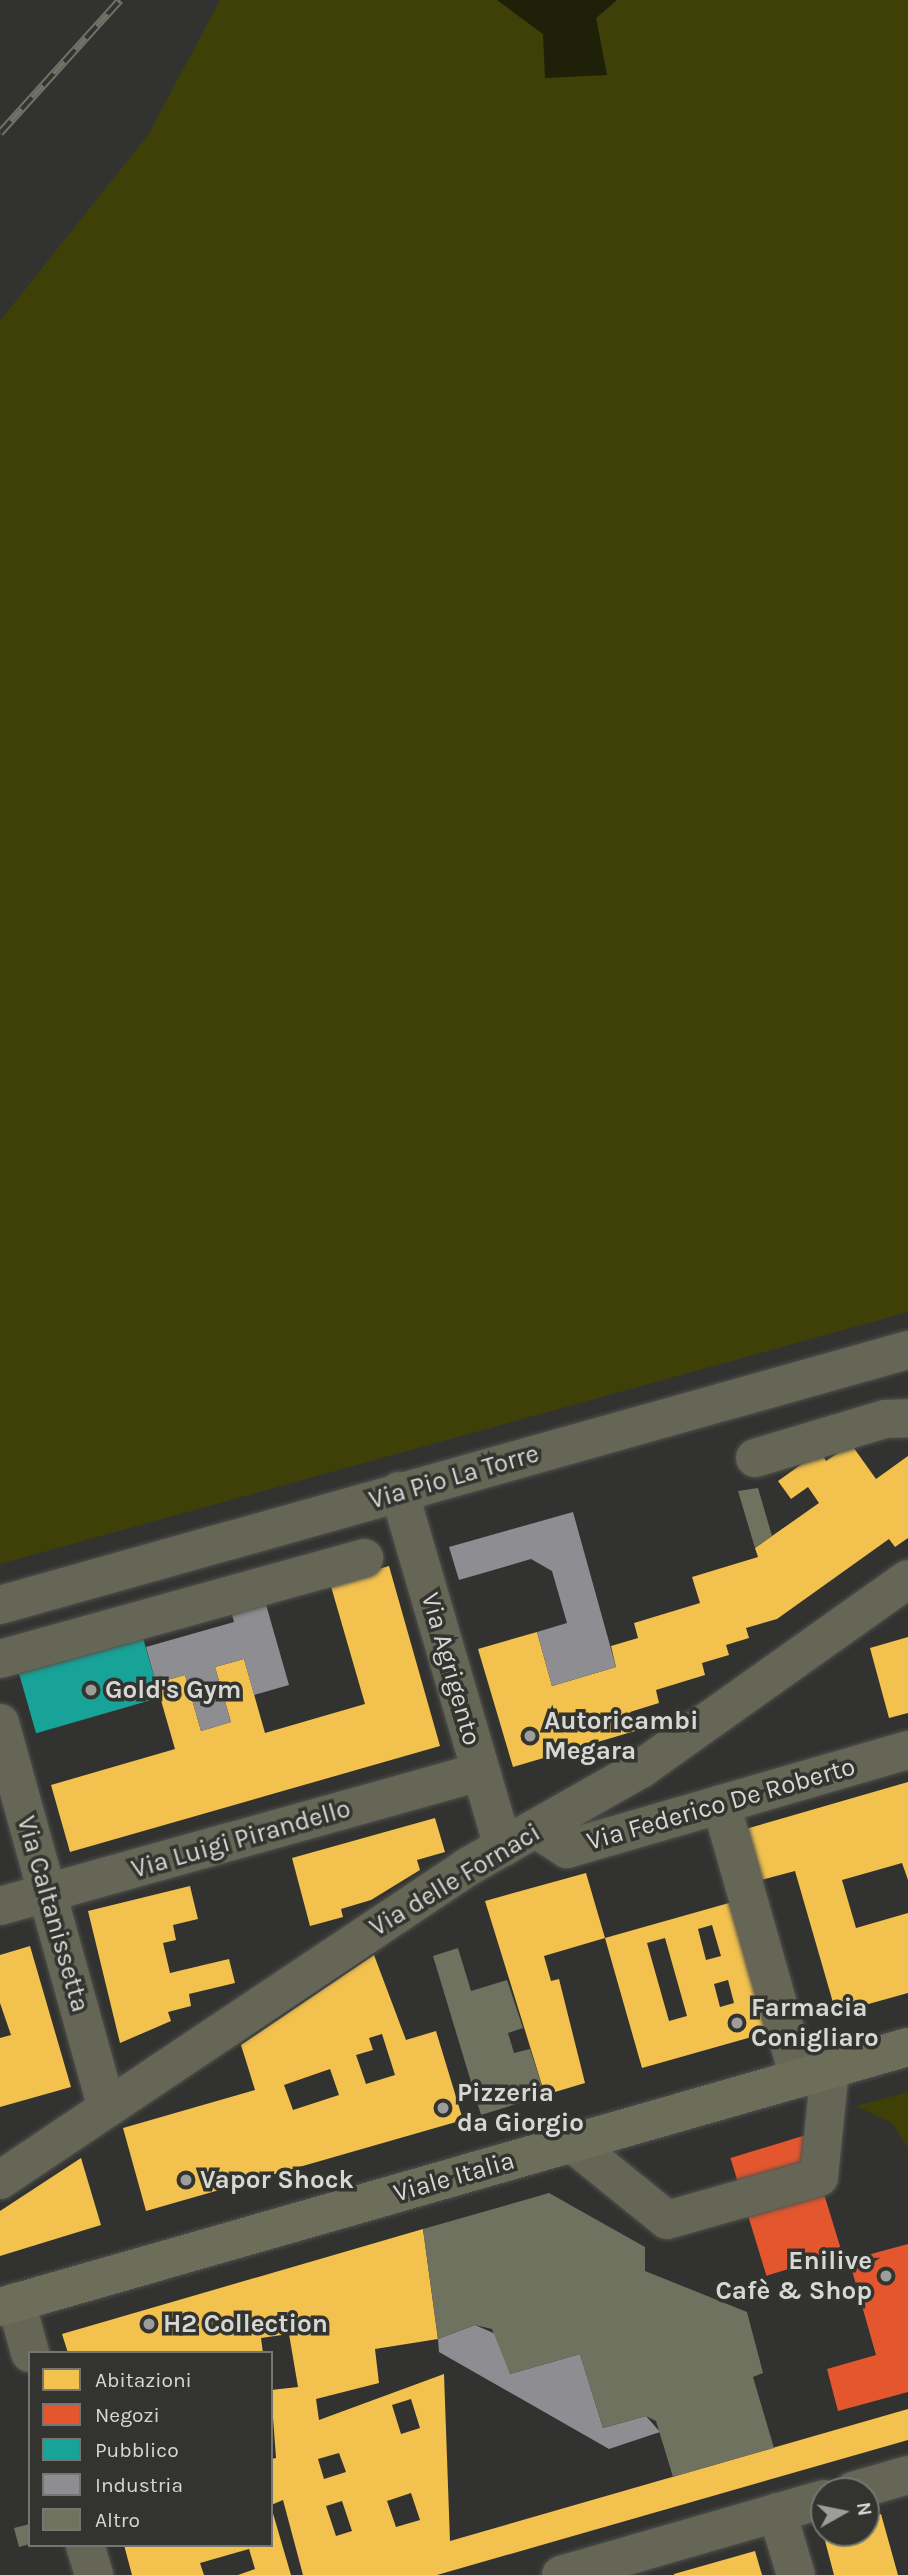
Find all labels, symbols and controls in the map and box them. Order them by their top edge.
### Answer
street label: Via Pio La Torre [365,1438,543,1516]
street label: Via Agrigento [414,1589,488,1749]
place label: Gold's Gym [105,1674,242,1706]
marker: Gold's Gym [83,1682,99,1698]
place label: Autoricambi Megara [544,1705,698,1766]
marker: Autoricambi Megara [522,1728,538,1744]
street label: Via Federico De Roberto [583,1751,859,1857]
street label: Via Luigi Pirandello [128,1793,354,1885]
street label: Via Caltanissetta [10,1812,96,2016]
street label: Via delle Fornaci [364,1817,546,1943]
place label: Farmacia Conigliaro [751,1992,879,2054]
marker: Farmacia Conigliaro [729,2015,745,2031]
place label: Pizzeria da Giorgio [457,2077,584,2138]
marker: Pizzeria da Giorgio [435,2100,451,2116]
street label: Viale Italia [390,2145,518,2209]
place label: Vapor Shock [200,2164,354,2196]
marker: Vapor Shock [178,2172,194,2188]
place label: Enilive Cafè & Shop [715,2245,872,2306]
marker: Enilive Cafè & Shop [878,2268,894,2284]
place label: H2 Collection [163,2308,328,2340]
marker: H2 Collection [141,2316,157,2332]
legend [28,2351,273,2547]
text: Abitazioni [95,2368,192,2392]
text: Negozi [95,2403,160,2427]
text: Pubblico [95,2438,179,2462]
text: Industria [95,2473,183,2497]
north arrow [810,2477,880,2547]
text: N [852,2501,876,2517]
text: Altro [95,2508,140,2532]

